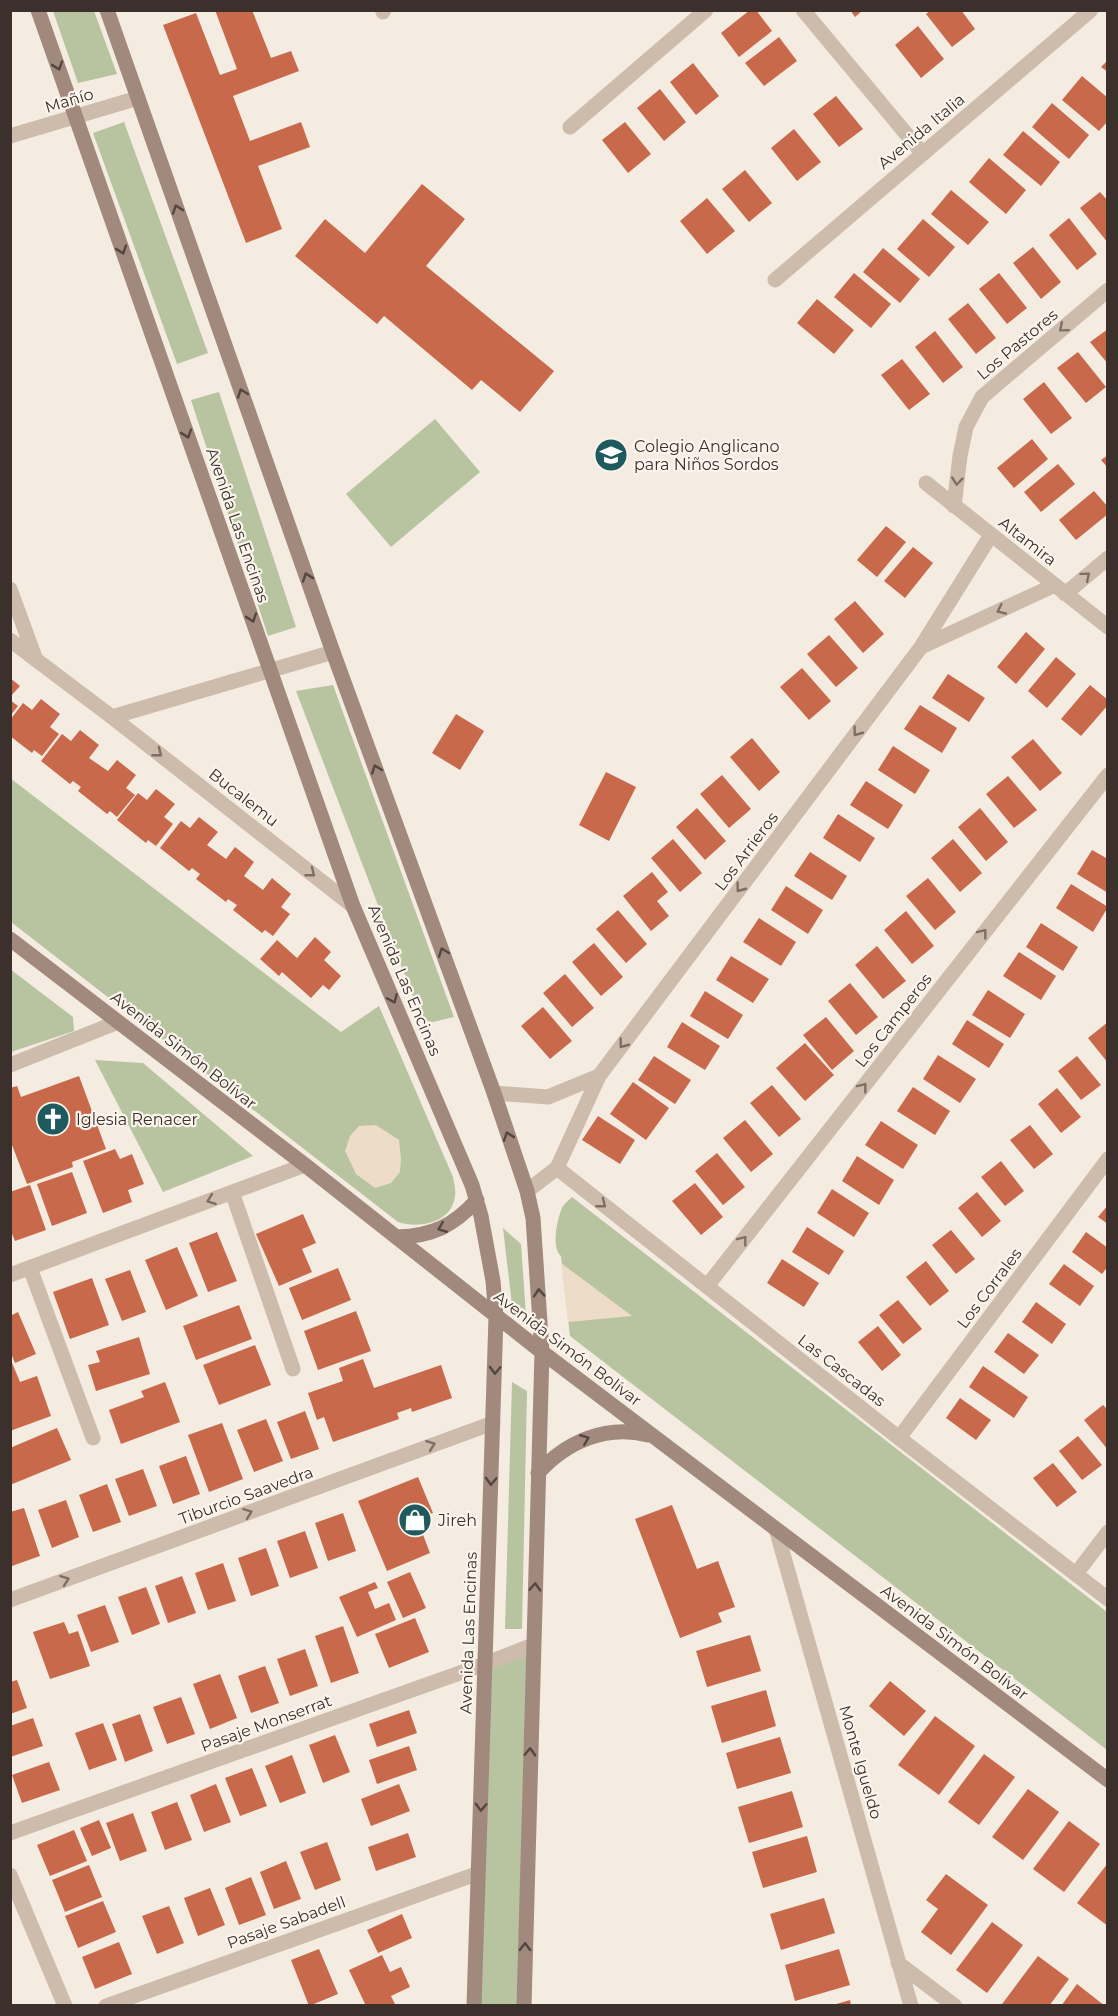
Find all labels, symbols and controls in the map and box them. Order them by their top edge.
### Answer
one-way arrow [50,60,63,71]
street label: Mañío [43,84,96,117]
street label: Avenida Italia [874,90,969,173]
one-way arrow [172,205,185,215]
one-way arrow [115,244,128,255]
street label: Los Pastores [973,305,1062,384]
one-way arrow [1059,321,1070,332]
one-way arrow [237,388,250,399]
one-way arrow [180,428,193,438]
school or university icon: Colegio Anglicano para Niños Sordos [593,437,629,473]
place label: Colegio Anglicano para Niños Sordos [634,437,780,474]
street label: Avenida Las Encinas [202,445,273,605]
one-way arrow [951,477,964,486]
street label: Altamira [995,513,1060,570]
one-way arrow [302,572,315,583]
one-way arrow [1079,572,1090,583]
one-way arrow [997,603,1008,615]
one-way arrow [244,612,257,622]
one-way arrow [853,726,864,737]
one-way arrow [151,745,162,756]
street label: Bucalemu [205,764,282,830]
one-way arrow [371,764,383,775]
street label: Los Arrieros [711,808,782,894]
one-way arrow [305,866,316,877]
one-way arrow [736,882,747,893]
street label: Avenida Las Encinas [364,902,445,1059]
one-way arrow [976,929,987,940]
one-way arrow [437,947,450,958]
street label: Los Camperos [851,970,936,1071]
street label: Avenida Simón Bolívar [107,988,260,1113]
one-way arrow [386,992,398,1003]
one-way arrow [619,1038,630,1049]
one-way arrow [856,1083,867,1094]
church icon: Iglesia Renacer [35,1101,71,1137]
place label: Iglesia Renacer [76,1110,198,1129]
one-way arrow [503,1131,516,1142]
one-way arrow [206,1193,216,1206]
one-way arrow [596,1196,607,1207]
one-way arrow [437,1221,448,1233]
one-way arrow [736,1236,747,1247]
street label: Los Corrales [953,1244,1026,1332]
street label: Avenida Simón Bolívar [490,1287,645,1410]
one-way arrow [533,1289,546,1298]
street label: Las Cascadas [794,1330,889,1411]
one-way arrow [488,1365,501,1374]
one-way arrow [579,1434,590,1446]
one-way arrow [426,1440,436,1453]
street label: Tiburcio Saavedra [176,1462,316,1529]
one-way arrow [485,1477,497,1486]
shop icon: Jireh [397,1502,433,1538]
one-way arrow [243,1507,253,1520]
place label: Jireh [437,1511,477,1530]
street label: Avenida Las Encinas [456,1551,481,1714]
one-way arrow [59,1575,70,1587]
street label: Avenida Simón Bolívar [877,1581,1032,1704]
one-way arrow [529,1582,541,1591]
street label: Pasaje Monserrat [198,1691,335,1756]
street label: Monte Igueldo [835,1703,886,1821]
one-way arrow [524,1748,537,1757]
one-way arrow [474,1802,487,1811]
street label: Pasaje Sabadell [224,1892,348,1953]
one-way arrow [519,1943,531,1952]

